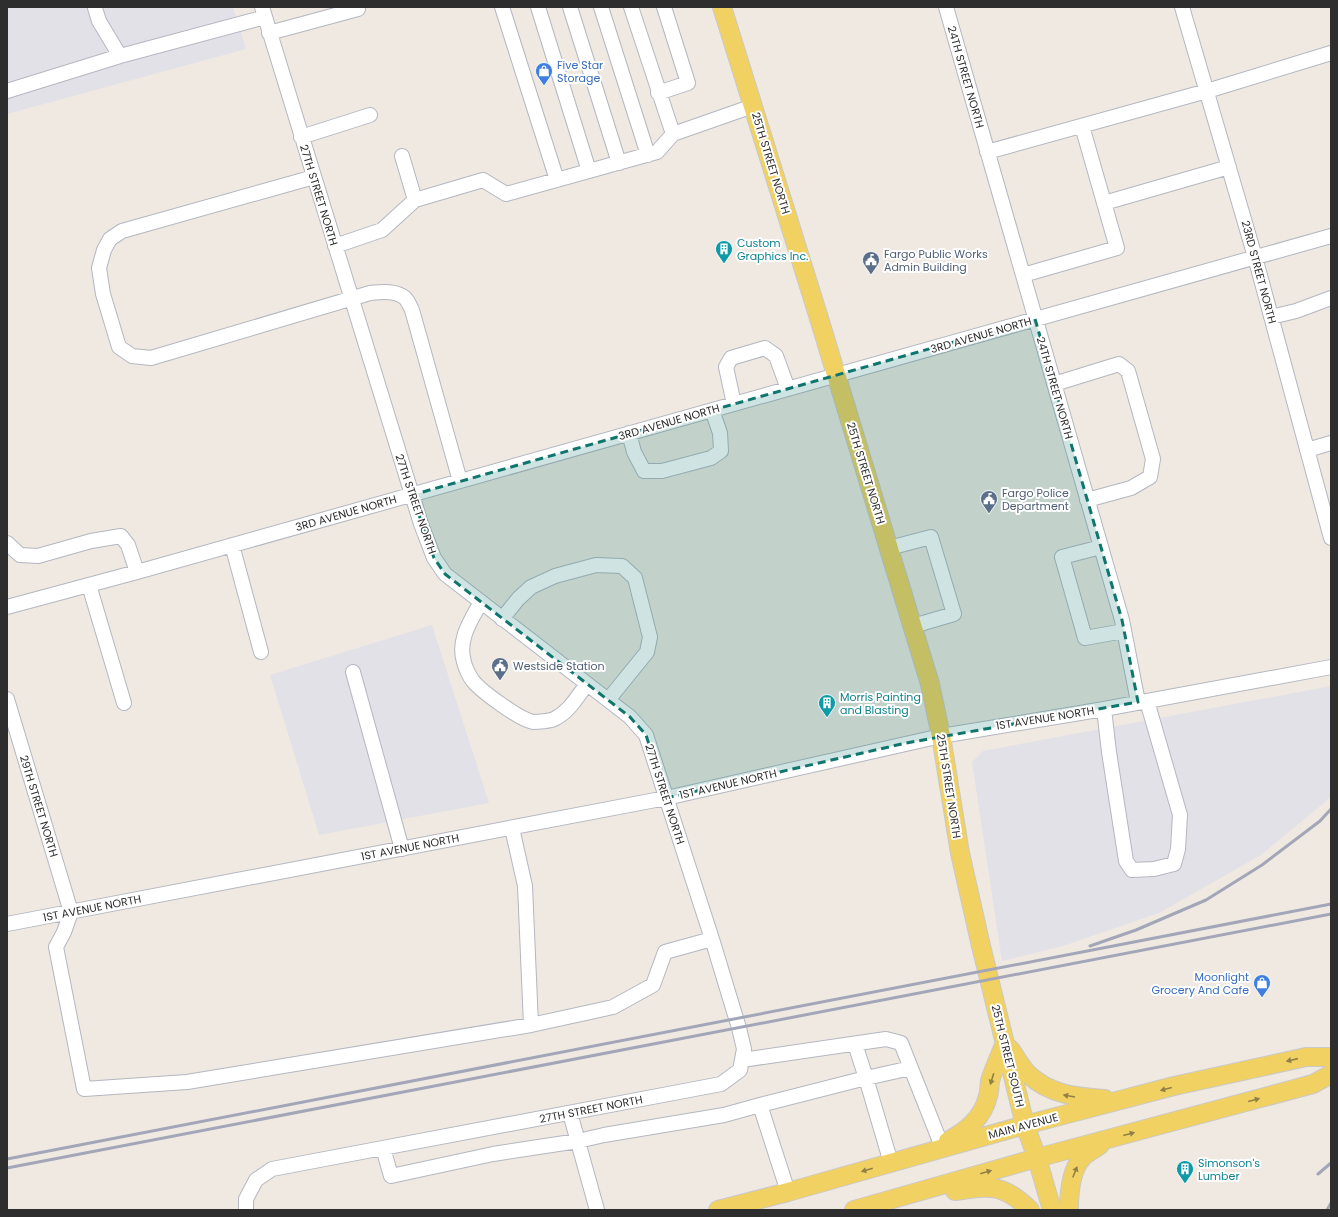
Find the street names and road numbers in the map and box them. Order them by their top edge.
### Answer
street label: 24TH STREET NORTH [944,24,988,130]
street label: 25TH STREET NORTH [748,110,794,216]
street label: 27TH STREET NORTH [296,143,342,247]
street label: 23RD STREET NORTH [1238,219,1280,325]
street label: 3RD AVENUE NORTH [928,313,1034,357]
street label: 24TH STREET NORTH [1033,335,1077,441]
street label: 3RD AVENUE NORTH [616,400,722,444]
street label: 25TH STREET NORTH [843,420,889,526]
street label: 27TH STREET NORTH [391,452,441,556]
street label: 3RD AVENUE NORTH [293,491,399,535]
street label: 1ST AVENUE NORTH [994,702,1096,734]
street label: 25TH STREET NORTH [933,733,965,839]
street label: 27TH STREET NORTH [641,742,689,846]
street label: 29TH STREET NORTH [16,753,62,859]
street label: 1ST AVENUE NORTH [678,765,778,803]
street label: 1ST AVENUE NORTH [360,830,460,864]
street label: 1ST AVENUE NORTH [42,891,142,925]
street label: 25TH STREET SOUTH [988,1003,1028,1109]
street label: 27TH STREET NORTH [538,1091,644,1127]
street label: MAIN AVENUE [986,1109,1060,1143]

